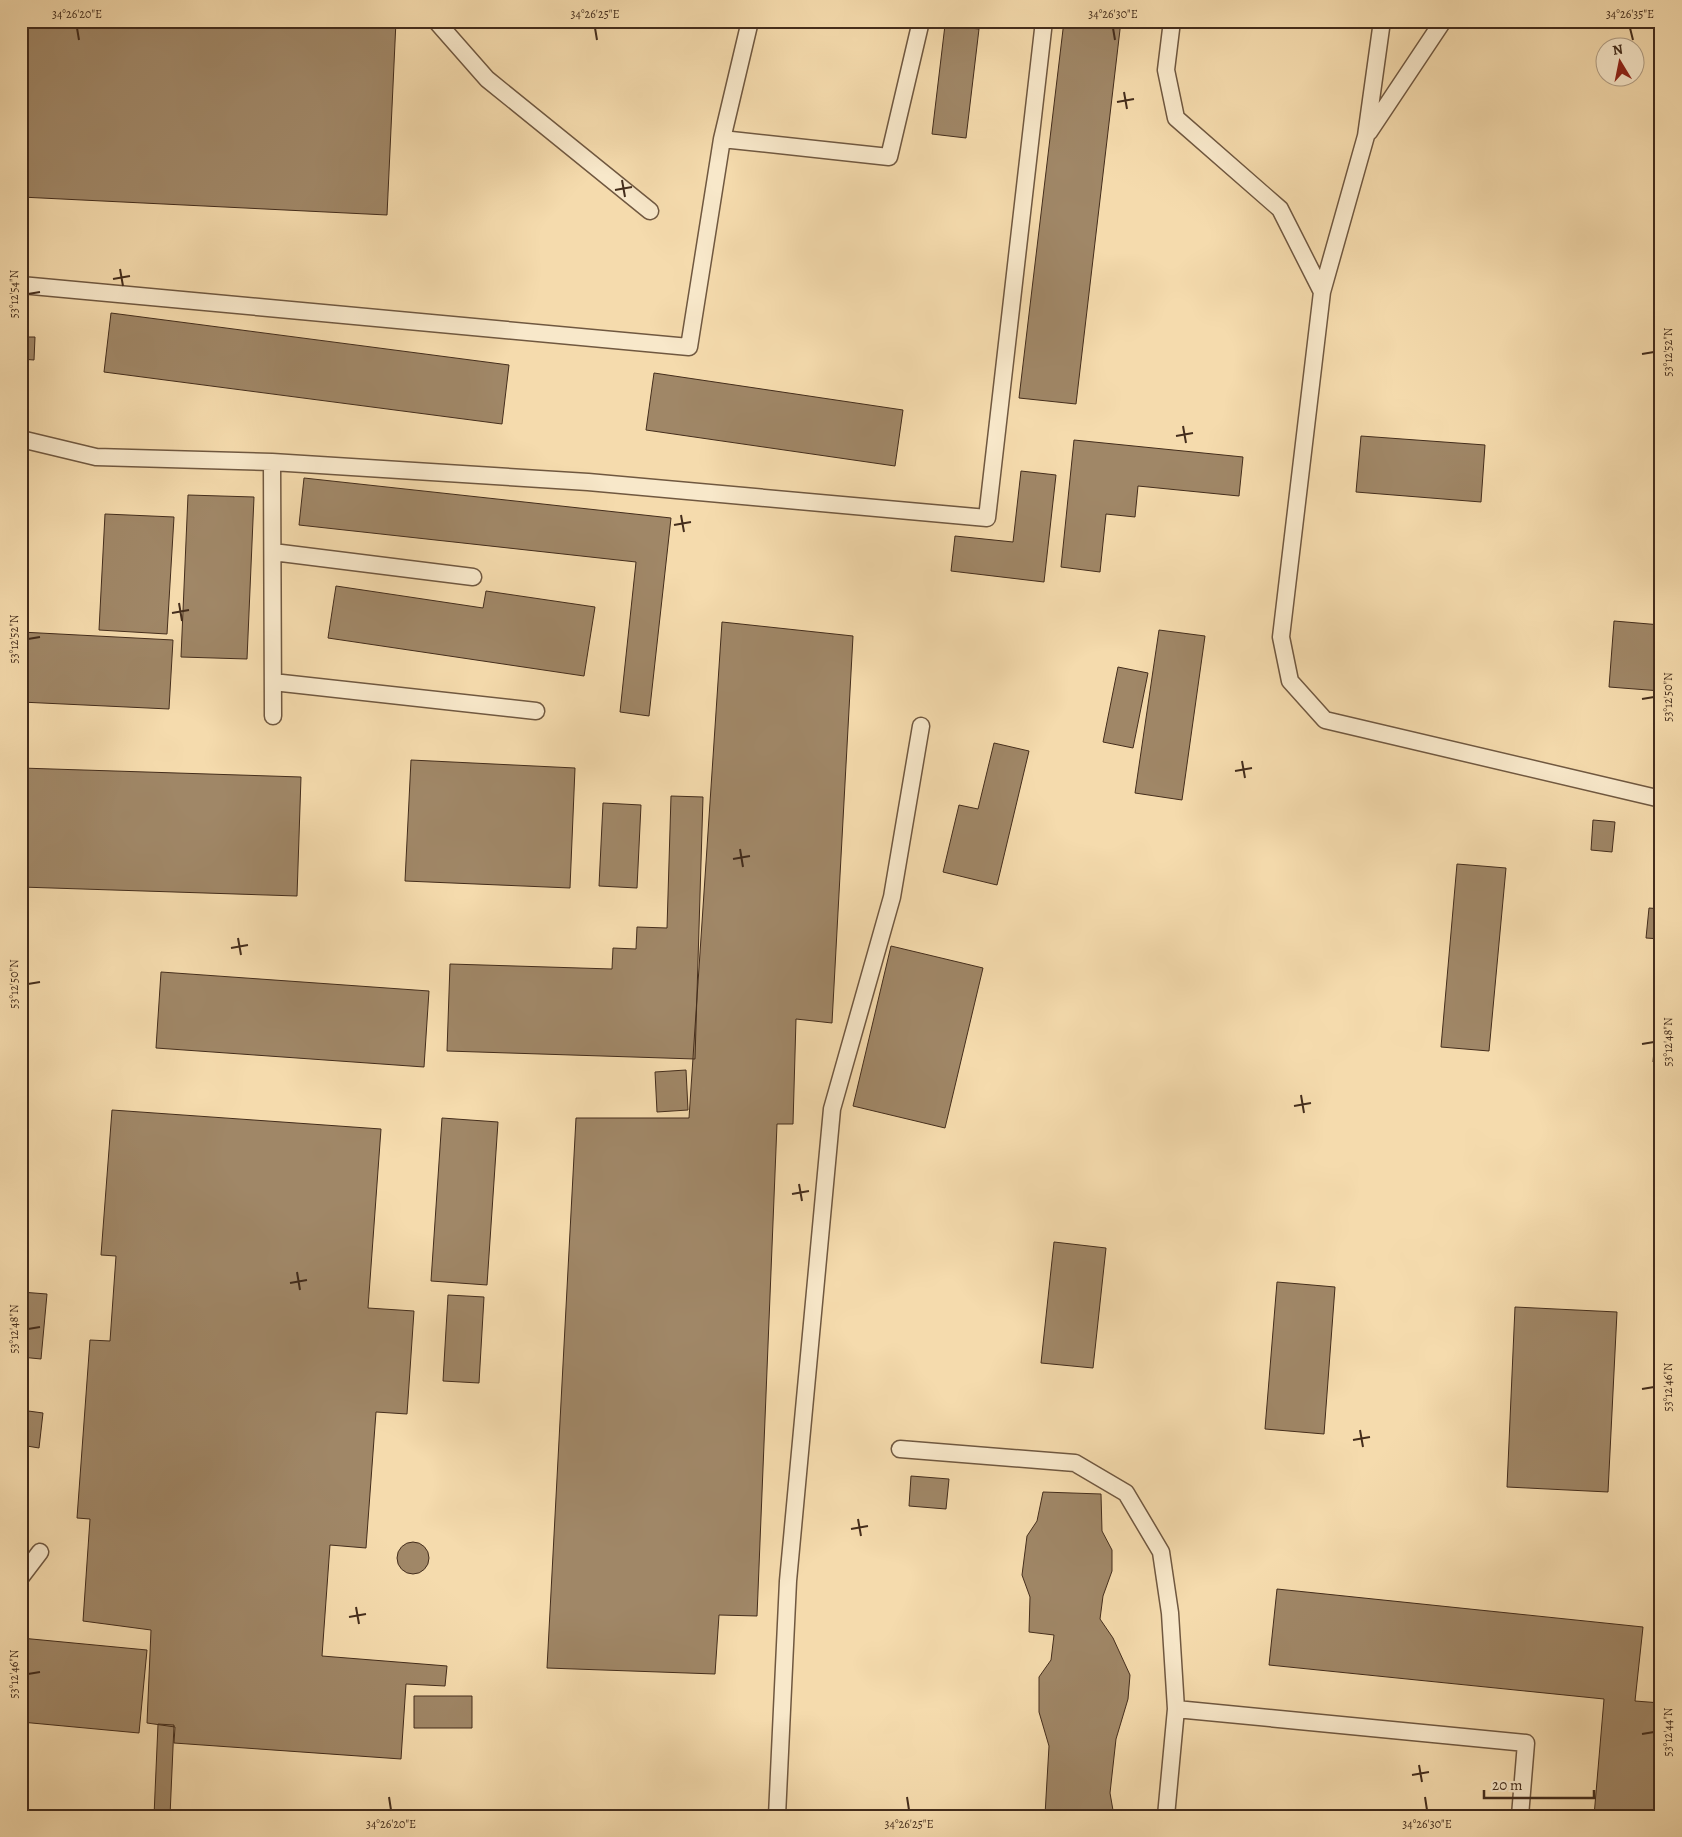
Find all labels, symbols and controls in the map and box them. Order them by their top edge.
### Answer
text: 34°26'20"E [52,6,102,22]
text: 34°26'25"E [571,6,619,22]
text: 34°26'30"E [1088,6,1138,22]
text: 34°26'35"E [1606,6,1654,22]
north arrow [1594,38,1644,88]
text: N [1611,39,1625,60]
text: 53°12'54"N [6,269,22,318]
text: 53°12'52"N [1660,327,1676,376]
text: 53°12'52"N [6,614,22,663]
text: 53°12'50"N [1660,672,1676,722]
text: 53°12'50"N [6,959,22,1009]
text: 53°12'48"N [1660,1017,1676,1067]
text: 53°12'48"N [6,1304,22,1354]
text: 53°12'46"N [1660,1362,1676,1411]
text: 53°12'46"N [6,1649,22,1698]
text: 53°12'44"N [1660,1707,1676,1756]
scale bar [1484,1767,1594,1799]
text: 20 m [1492,1775,1523,1795]
text: 34°26'20"E [366,1816,416,1832]
text: 34°26'25"E [885,1816,933,1832]
text: 34°26'30"E [1402,1816,1452,1832]

